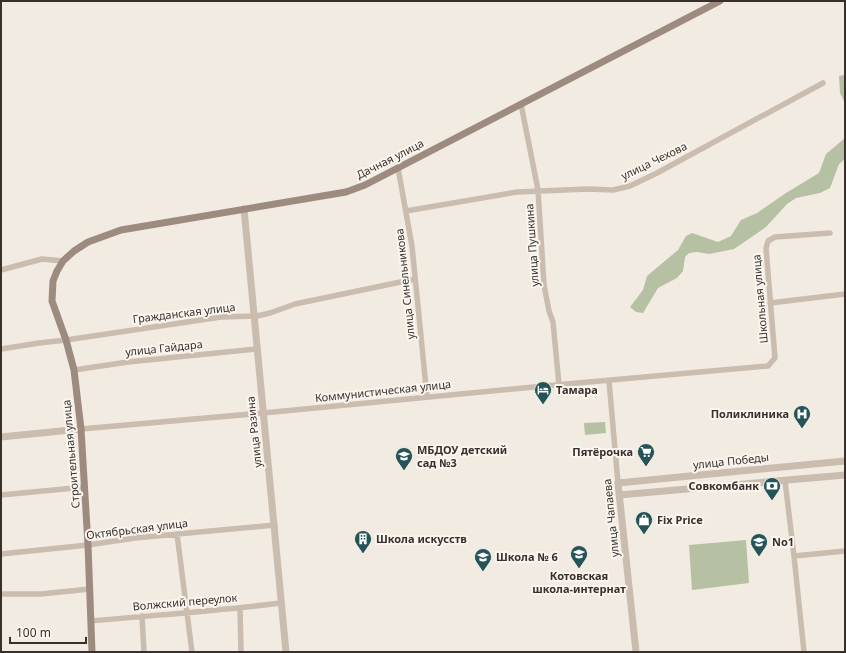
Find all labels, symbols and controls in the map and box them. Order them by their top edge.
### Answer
street label: Дачная улица [353,135,426,182]
street label: улица Чехова [618,138,689,183]
street label: улица Пушкина [521,203,542,287]
street label: улица Синельникова [391,228,418,340]
street label: Школьная улица [748,254,771,344]
street label: Гражданская улица [132,299,236,326]
street label: улица Гайдара [125,336,203,359]
street label: Коммунистическая улица [314,376,452,405]
hotel icon: Тамара [533,380,553,405]
place label: Тамара [556,382,598,397]
street label: улица Разина [242,396,265,468]
street label: Строительная улица [58,399,83,509]
hospital icon: Поликлиника [792,404,812,429]
place label: Поликлиника [711,406,789,421]
place label: МБДОУ детский сад №3 [417,442,507,470]
supermarket icon: Пятёрочка [636,442,656,467]
place label: Пятёрочка [572,444,633,459]
school or university icon: МБДОУ детский сад №3 [394,446,414,471]
street label: улица Победы [692,449,770,472]
bank icon: Совкомбанк [762,476,782,501]
street label: улица Чапаева [599,478,622,558]
place label: Совкомбанк [689,478,759,493]
shop icon: Fix Price [634,510,654,535]
place label: Fix Price [657,512,703,527]
street label: Октябрьская улица [85,515,189,542]
building icon: Школа искусств [353,529,373,554]
place label: Школа искусств [376,531,467,546]
school or university icon: No1 [749,532,769,557]
place label: No1 [772,534,794,549]
school or university icon: Котовская школа-интернат [569,544,589,569]
school or university icon: Школа № 6 [473,547,493,572]
place label: Школа № 6 [496,549,558,564]
place label: Котовская школа-интернат [532,568,626,596]
street label: Волжский переулок [132,589,238,614]
scale bar [10,619,86,645]
text: 100 m [16,624,51,641]

